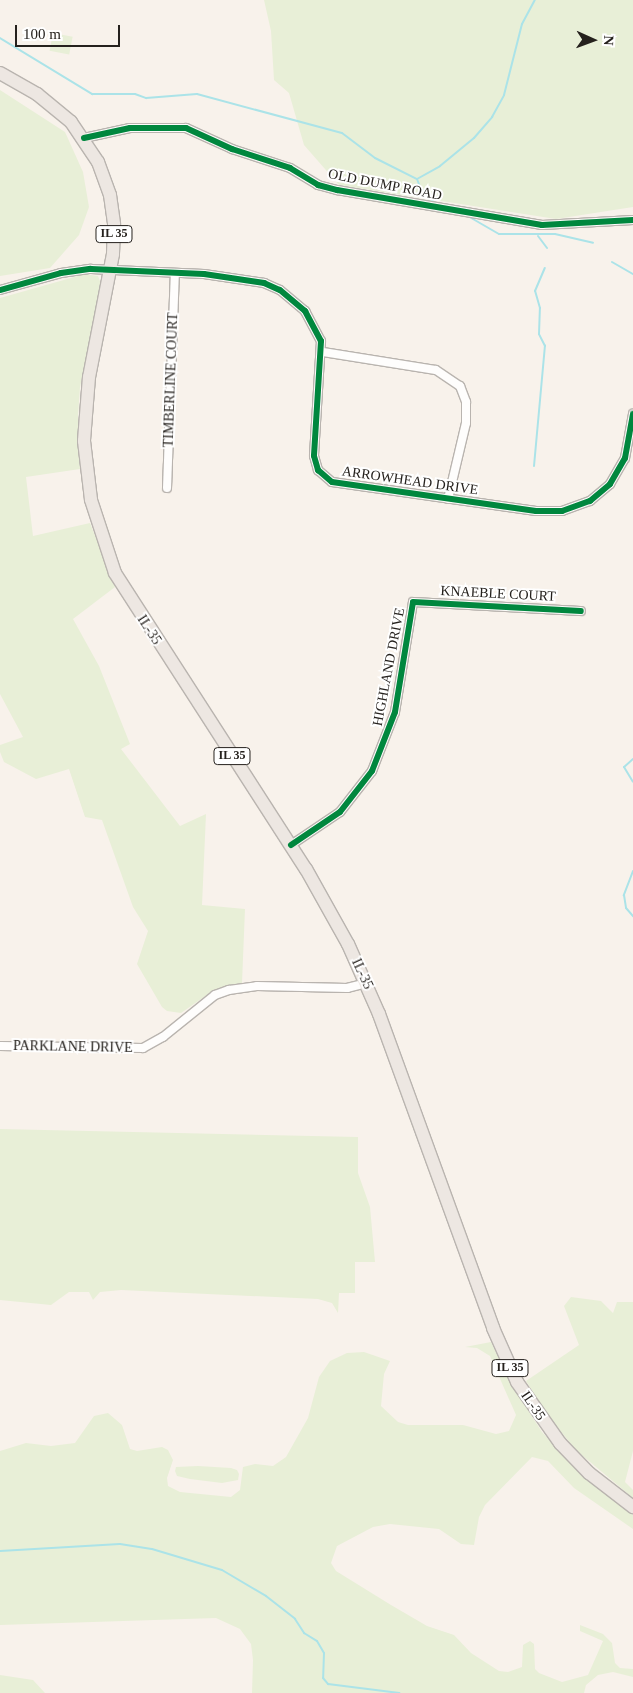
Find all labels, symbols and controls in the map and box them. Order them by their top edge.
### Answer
scale bar [18,15,122,47]
north arrow [568,15,618,65]
text: 100 m [23,26,61,42]
text: N [601,35,616,46]
street label: OLD DUMP ROAD [327,166,443,204]
road number: IL 35 [94,224,134,243]
street label: TIMBERLINE COURT [160,312,182,448]
street label: ARROWHEAD DRIVE [341,463,479,499]
street label: KNAEBLE COURT [440,583,556,605]
street label: HIGHLAND DRIVE [369,606,409,728]
street label: IL-35 [133,612,165,648]
road number: IL 35 [212,746,252,766]
street label: IL-35 [348,956,376,992]
street label: PARKLANE DRIVE [13,1038,133,1056]
road number: IL 35 [490,1359,530,1378]
street label: IL-35 [517,1388,549,1424]

